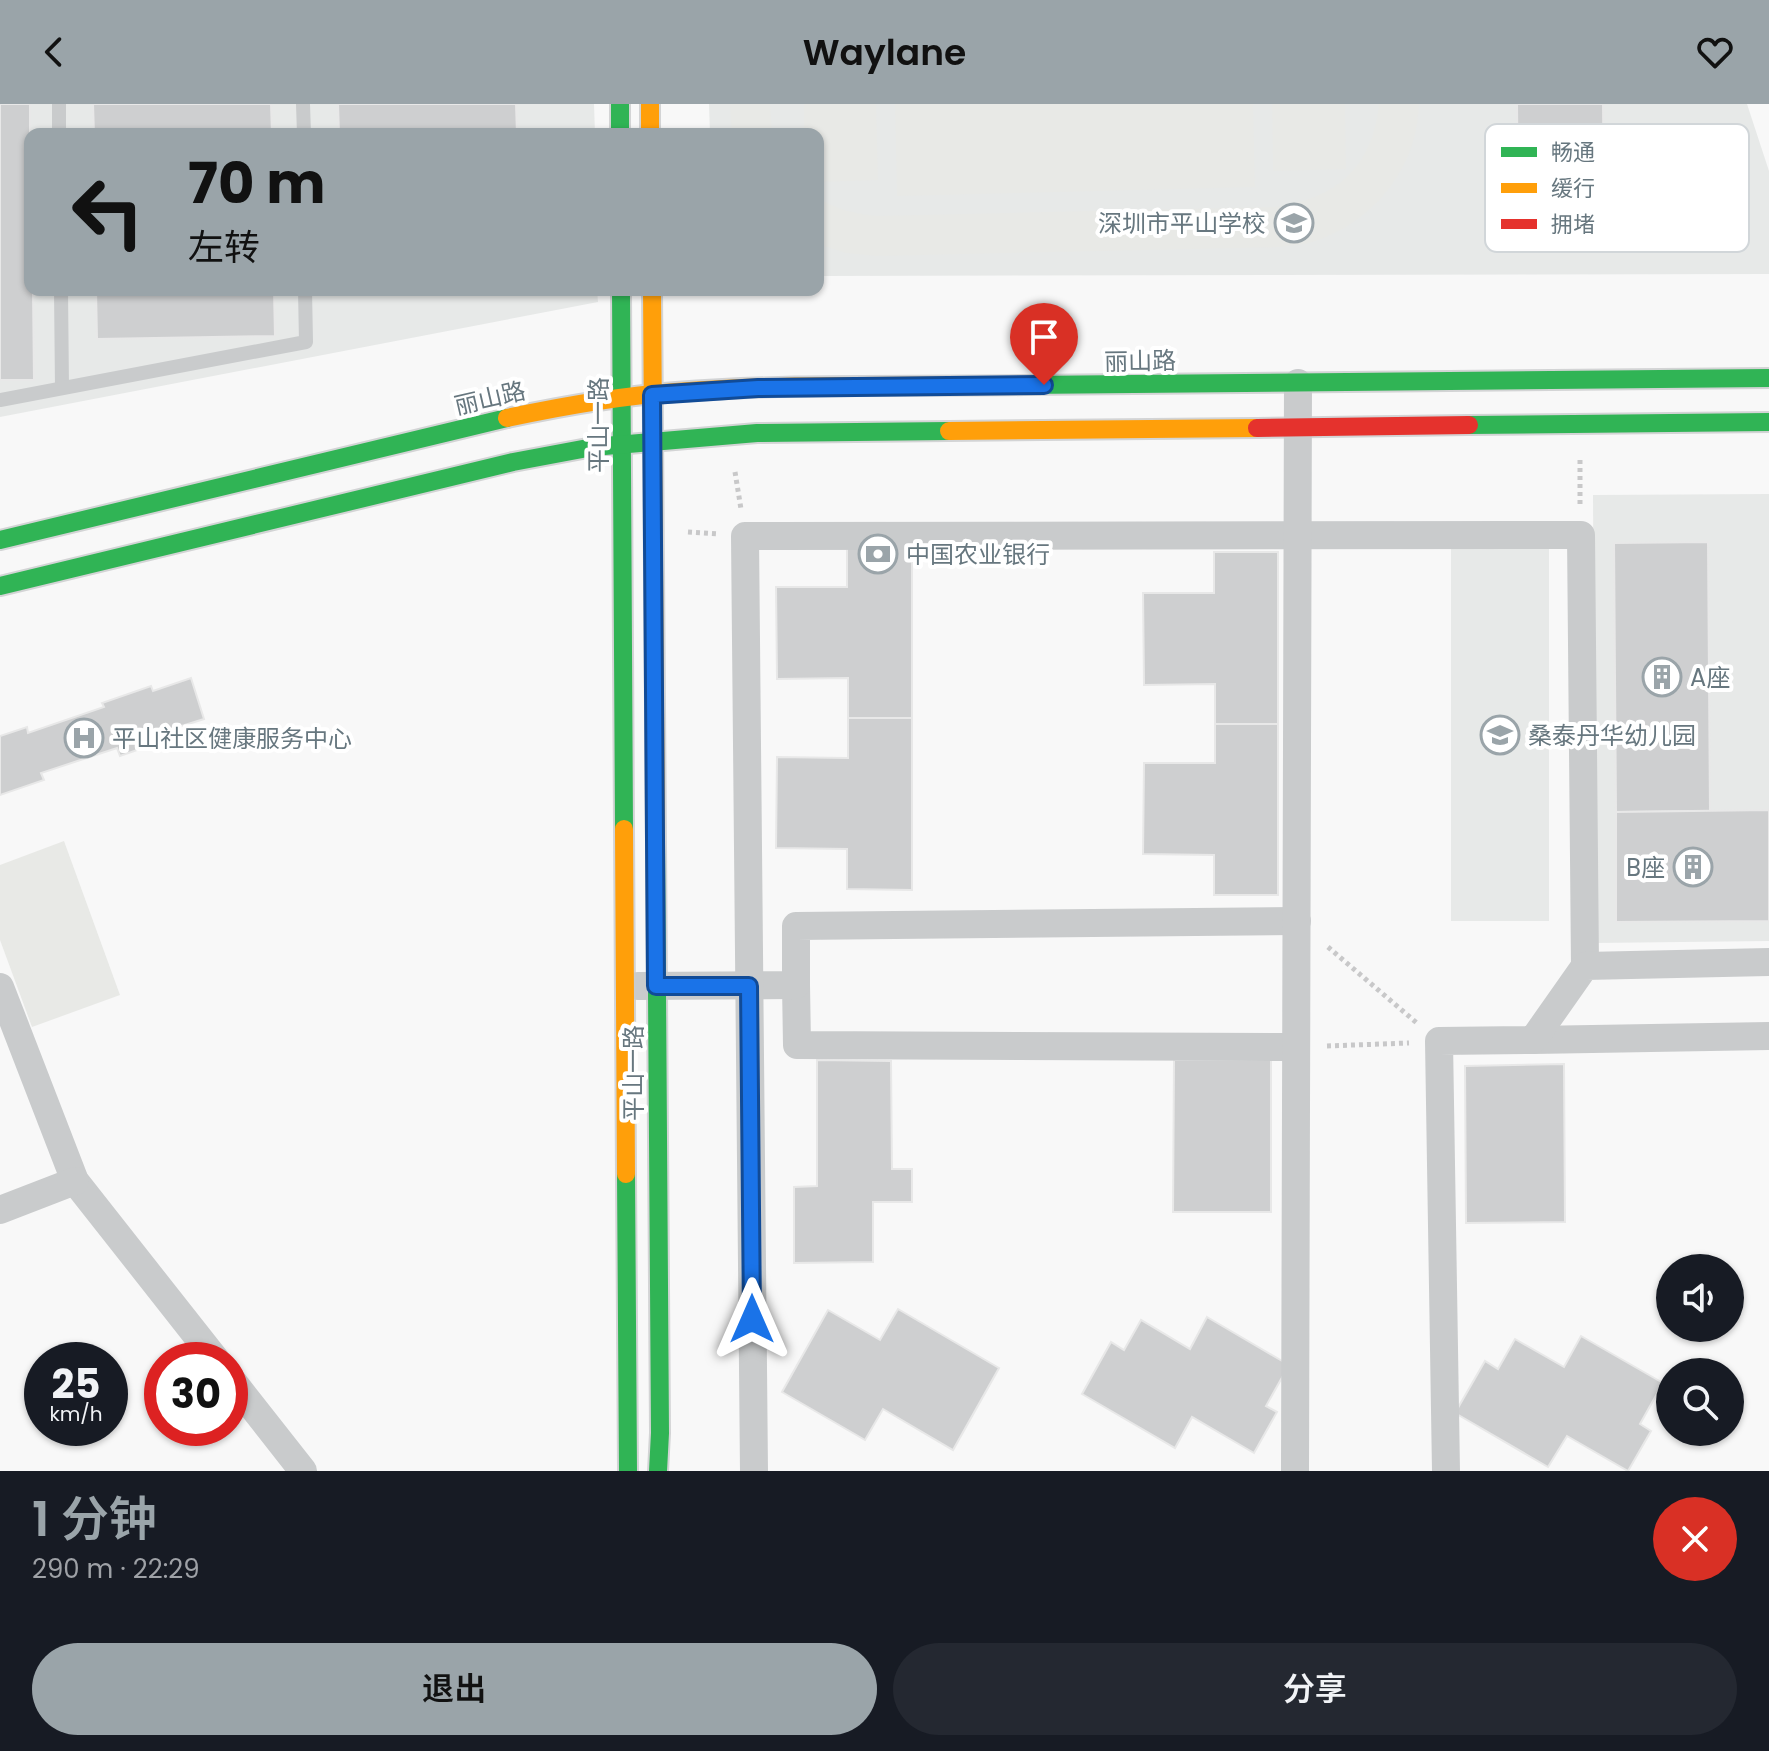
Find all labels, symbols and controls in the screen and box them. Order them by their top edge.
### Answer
text: Waylane [803,27,966,78]
icon: back [32,30,76,74]
icon: heart [1693,30,1737,74]
legend [1485,124,1749,252]
text: 畅通 [1551,137,1595,168]
text: 70 m [188,144,326,223]
icon: left [56,160,160,264]
text: 缓行 [1551,173,1595,204]
school or university icon: 深圳市平山学校 [1273,202,1315,244]
place label: 深圳市平山学校 [1098,207,1266,240]
text: 拥堵 [1551,209,1595,240]
text: 左转 [188,222,260,273]
pin [1010,303,1078,385]
icon: arrive [1022,315,1066,359]
street label: 丽山路 [1104,344,1176,378]
street label: 丽山路 [451,374,529,422]
street label: 平山一路 [582,377,615,473]
bank icon: 中国农业银行 [857,533,899,575]
place label: 中国农业银行 [906,538,1050,571]
building icon: A座 [1641,656,1683,698]
place label: A座 [1690,661,1730,694]
school or university icon: 桑泰丹华幼儿园 [1479,714,1521,756]
hospital icon: 平山社区健康服务中心 [63,717,105,759]
place label: 桑泰丹华幼儿园 [1528,719,1696,752]
place label: 平山社区健康服务中心 [112,722,352,755]
building icon: B座 [1672,846,1714,888]
place label: B座 [1626,851,1665,884]
street label: 平山一路 [617,1025,650,1121]
map controls [1656,1254,1744,1446]
button: sound [1656,1254,1744,1342]
position arrow [710,1277,794,1361]
speed limit sign: 30 [144,1342,248,1446]
text: 25 [52,1356,100,1412]
button: search [1656,1358,1744,1446]
text: km/h [49,1400,103,1428]
text: 1 分钟 [32,1486,157,1553]
button: close [1653,1497,1737,1581]
text: 290 m · 22:29 [32,1551,200,1587]
button: 退出 [32,1643,877,1735]
button: 分享 [893,1643,1737,1735]

